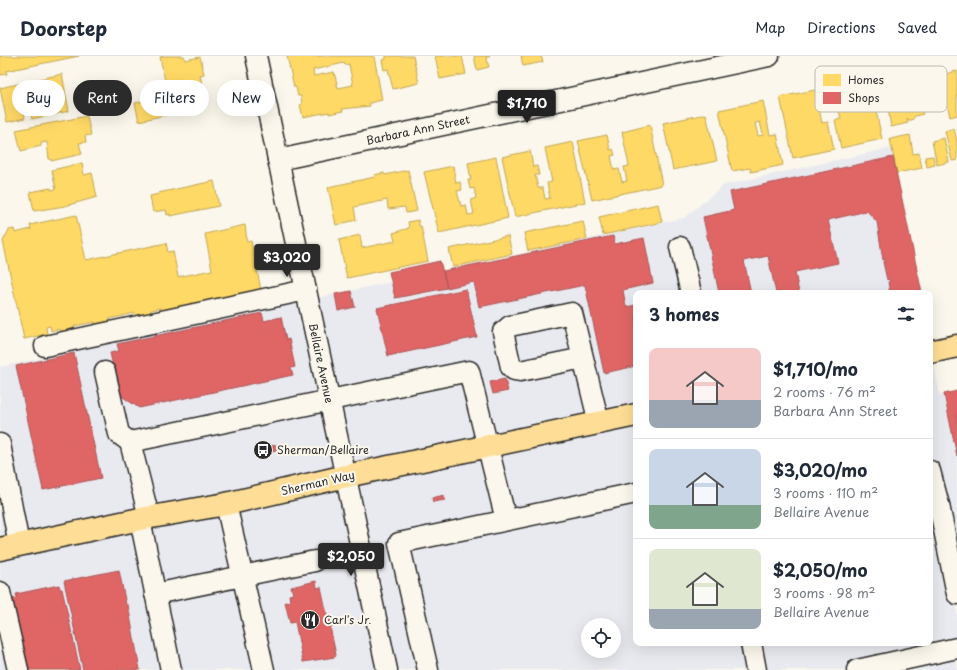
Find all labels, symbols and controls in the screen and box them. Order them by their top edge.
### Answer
text: Doorstep [20,14,107,42]
text: Map [755,17,785,38]
text: Directions [807,17,875,38]
text: Saved [897,17,937,38]
legend [815,66,947,112]
text: Homes [848,71,884,88]
chip: Buy [12,80,65,116]
chip: Rent [73,80,132,116]
chip: Filters [140,80,209,116]
chip: New [217,80,275,116]
text: Shops [848,89,879,106]
pin: $1,710 [494,90,560,124]
text: $1,710 [507,93,547,112]
street label: Barbara Ann Street [365,110,472,149]
pin: $3,020 [254,244,320,278]
text: $3,020 [263,247,311,266]
text: 3 homes [649,301,719,327]
icon: filters [895,303,917,325]
street label: Bellaire Avenue [305,321,338,405]
text: $1,710/mo [773,356,858,382]
icon: home [681,364,729,412]
text: 2 rooms · 76 m² [773,382,876,401]
text: Barbara Ann Street [773,401,898,420]
bus stop icon: Sherman/Bellaire [252,439,274,461]
place label: Sherman/Bellaire [277,441,369,458]
text: $3,020/mo [773,457,867,483]
icon: home [681,465,729,513]
street label: Sherman Way [279,466,356,499]
text: 3 rooms · 110 m² [773,483,878,502]
text: Bellaire Avenue [773,502,869,521]
pin: $2,050 [318,543,384,577]
text: $2,050 [327,546,375,565]
text: $2,050/mo [773,557,867,583]
icon: home [681,565,729,613]
text: 3 rooms · 98 m² [773,583,875,602]
text: Bellaire Avenue [773,602,869,621]
restaurant icon: Carl's Jr. [299,609,321,631]
place label: Carl's Jr. [324,611,371,628]
map controls [581,618,621,658]
button: locate [581,618,621,658]

